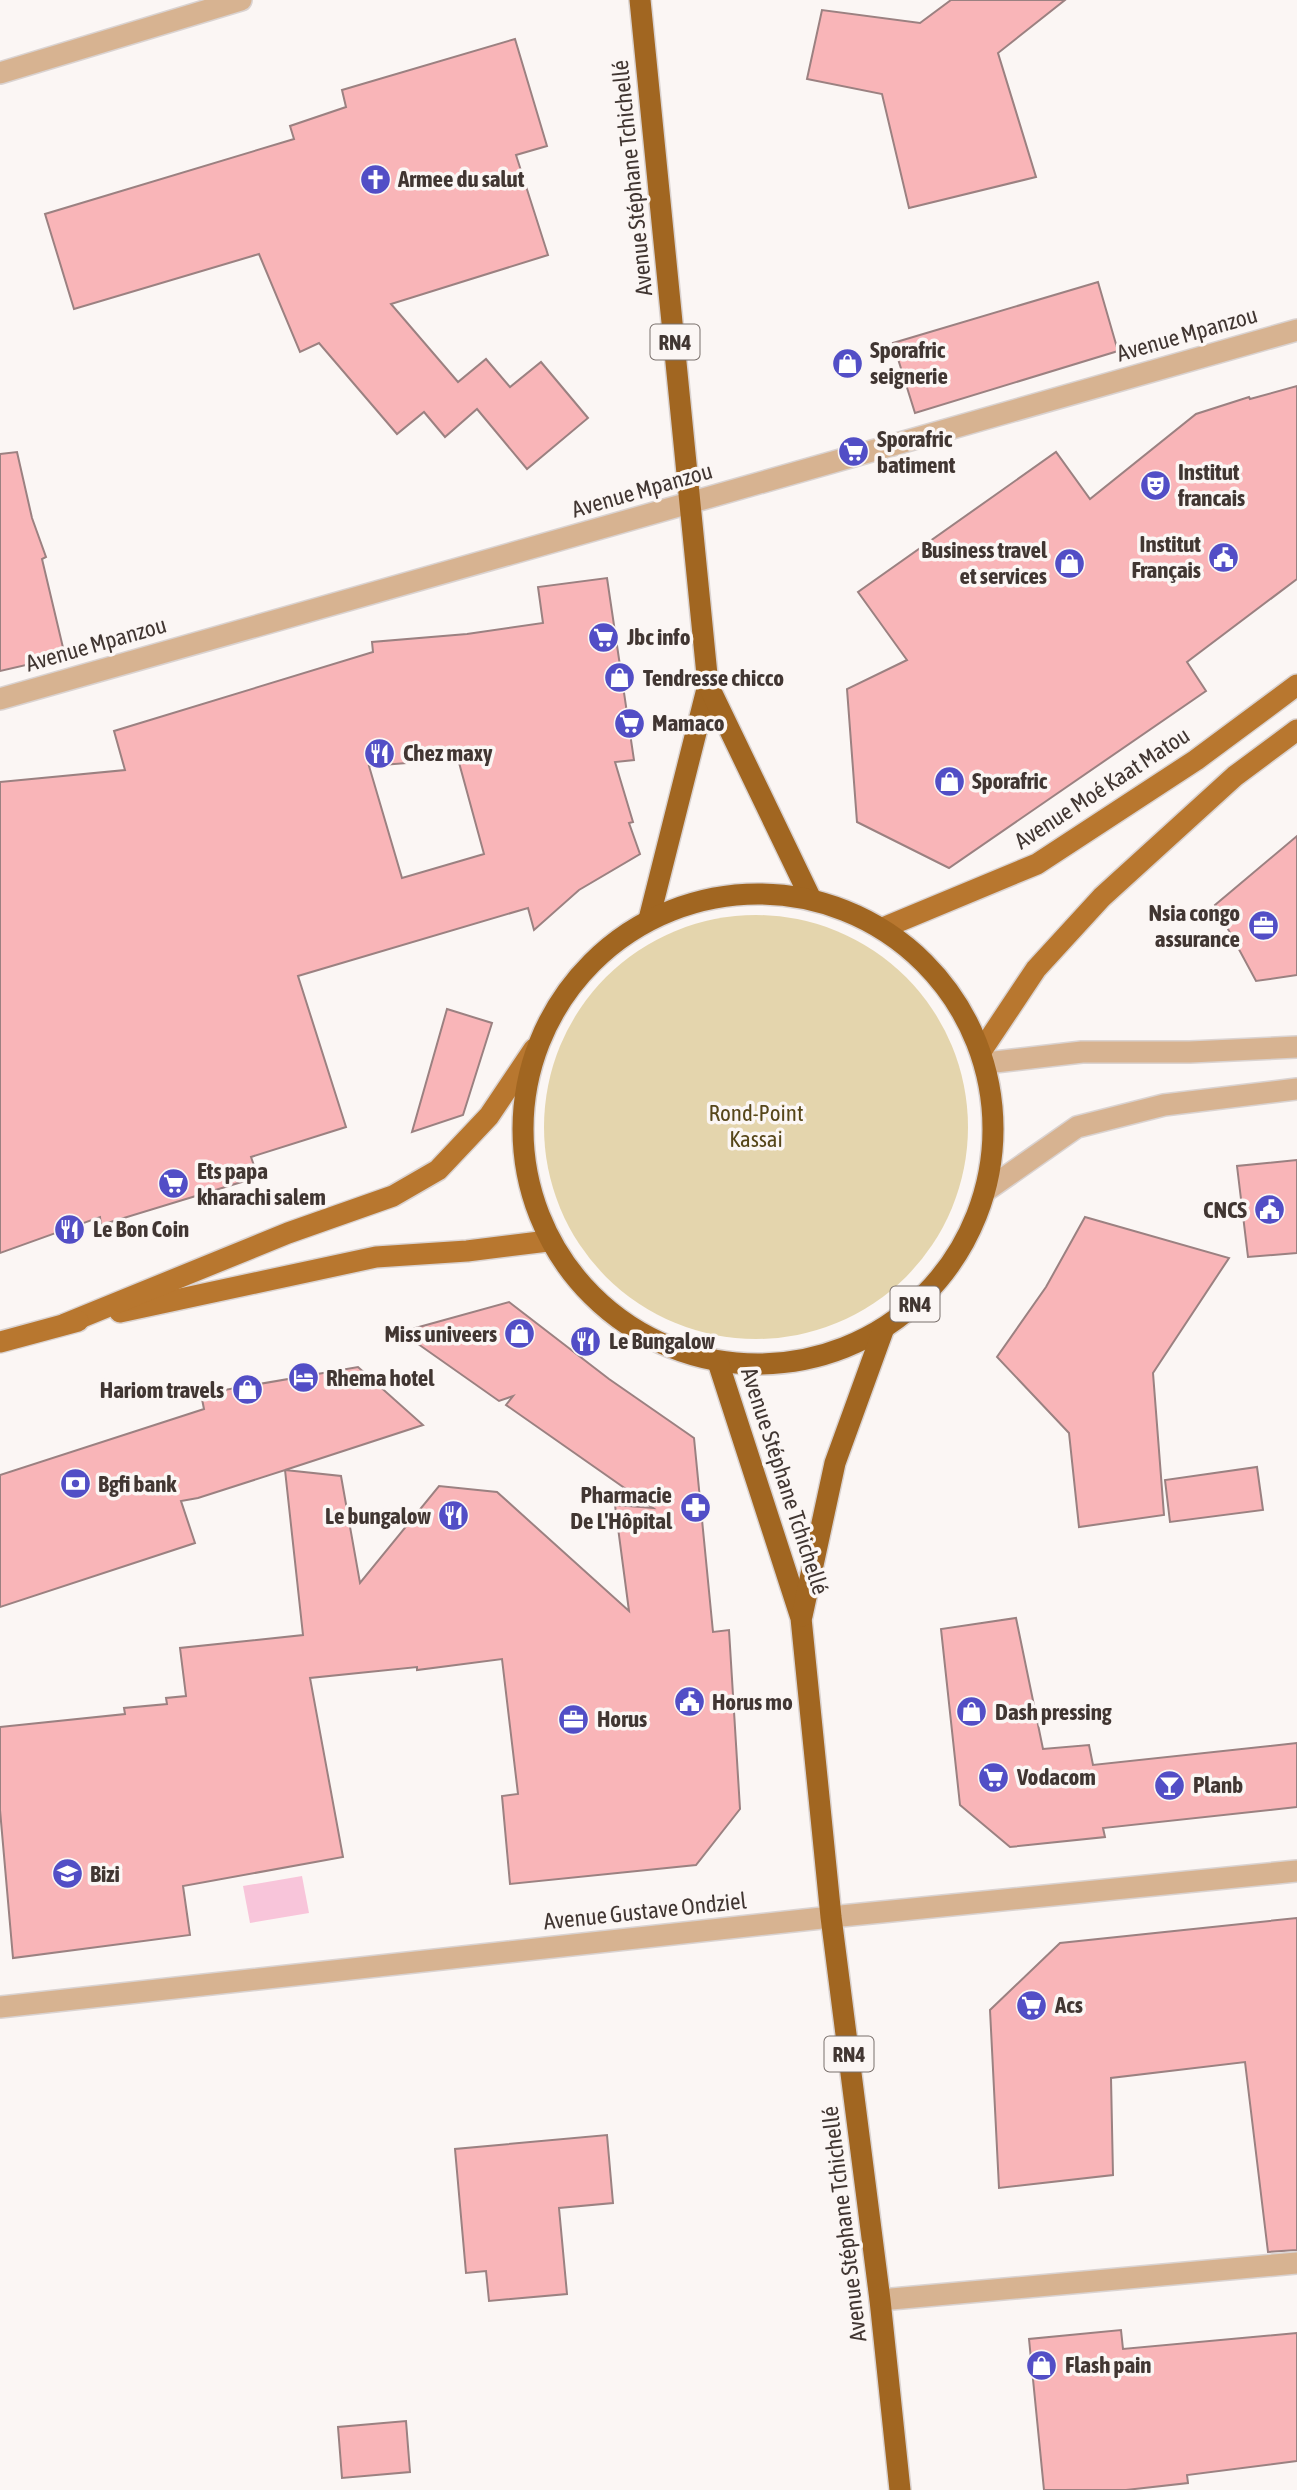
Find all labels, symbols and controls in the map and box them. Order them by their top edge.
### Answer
street label: Avenue Stéphane Tchichellé [607,59,657,297]
church icon: Armee du salut [358,162,392,196]
place label: Armee du salut [397,166,525,192]
street label: Avenue Mpanzou [1114,302,1260,366]
road number: RN4 [650,324,700,360]
place label: Sporafric seignerie [870,337,948,389]
shop icon: Sporafric seignerie [830,346,864,380]
place label: Sporafric batiment [877,426,956,478]
supermarket icon: Sporafric batiment [837,435,871,469]
street label: Avenue Mpanzou [569,458,715,522]
place label: Institut francais [1177,459,1245,511]
theatre icon: Institut francais [1138,468,1172,502]
place label: Institut Français [1131,531,1201,583]
place label: Business travel et services [921,537,1048,589]
public building icon: Institut Français [1207,540,1241,574]
shop icon: Business travel et services [1053,546,1087,580]
street label: Avenue Mpanzou [23,612,169,676]
supermarket icon: Jbc info [587,620,621,654]
place label: Jbc info [626,624,691,650]
shop icon: Tendresse chicco [603,661,637,695]
place label: Tendresse chicco [643,665,784,691]
supermarket icon: Mamaco [612,706,646,740]
place label: Mamaco [652,710,725,736]
street label: Avenue Moé Kaat Matou [1010,722,1194,854]
restaurant icon: Chez maxy [363,736,397,770]
place label: Chez maxy [403,740,493,766]
shop icon: Sporafric [932,764,966,798]
place label: Sporafric [972,768,1048,794]
place label: Nsia congo assurance [1148,900,1240,952]
office icon: Nsia congo assurance [1246,909,1280,943]
park label: Rond-Point Kassai [708,1100,804,1152]
place label: Ets papa kharachi salem [197,1158,326,1210]
supermarket icon: Ets papa kharachi salem [157,1167,191,1201]
public building icon: CNCS [1253,1193,1287,1227]
place label: CNCS [1203,1197,1247,1223]
restaurant icon: Le Bon Coin [53,1212,87,1246]
place label: Le Bon Coin [93,1216,189,1242]
road number: RN4 [890,1286,940,1322]
shop icon: Miss univeers [503,1317,537,1351]
place label: Miss univeers [384,1321,497,1347]
restaurant icon: Le Bungalow [569,1324,603,1358]
place label: Le Bungalow [609,1328,715,1354]
hotel icon: Rhema hotel [286,1361,320,1395]
street label: Avenue Stéphane Tchichellé [736,1364,834,1598]
place label: Rhema hotel [326,1365,435,1391]
shop icon: Hariom travels [230,1373,264,1407]
place label: Hariom travels [100,1377,224,1403]
bank icon: Bgfi bank [58,1467,92,1501]
place label: Bgfi bank [98,1471,177,1497]
place label: Pharmacie De L'Hôpital [570,1482,673,1534]
pharmacy icon: Pharmacie De L'Hôpital [678,1491,712,1525]
restaurant icon: Le bungalow [437,1499,471,1533]
place label: Le bungalow [325,1503,431,1529]
public building icon: Horus mo [672,1685,706,1719]
place label: Horus mo [712,1689,793,1715]
shop icon: Dash pressing [955,1695,989,1729]
place label: Dash pressing [995,1699,1112,1725]
office icon: Horus [557,1702,591,1736]
place label: Horus [597,1706,647,1732]
supermarket icon: Vodacom [977,1760,1011,1794]
place label: Vodacom [1016,1764,1096,1790]
bar icon: Planb [1153,1768,1187,1802]
place label: Planb [1193,1772,1243,1798]
school or university icon: Bizi [50,1857,84,1891]
place label: Bizi [90,1861,120,1887]
street label: Avenue Gustave Ondziel [542,1887,748,1935]
supermarket icon: Acs [1015,1988,1049,2022]
place label: Acs [1054,1992,1083,2018]
road number: RN4 [824,2036,874,2072]
street label: Avenue Stéphane Tchichellé [817,2105,871,2343]
shop icon: Flash pain [1025,2348,1059,2382]
place label: Flash pain [1065,2352,1152,2378]

